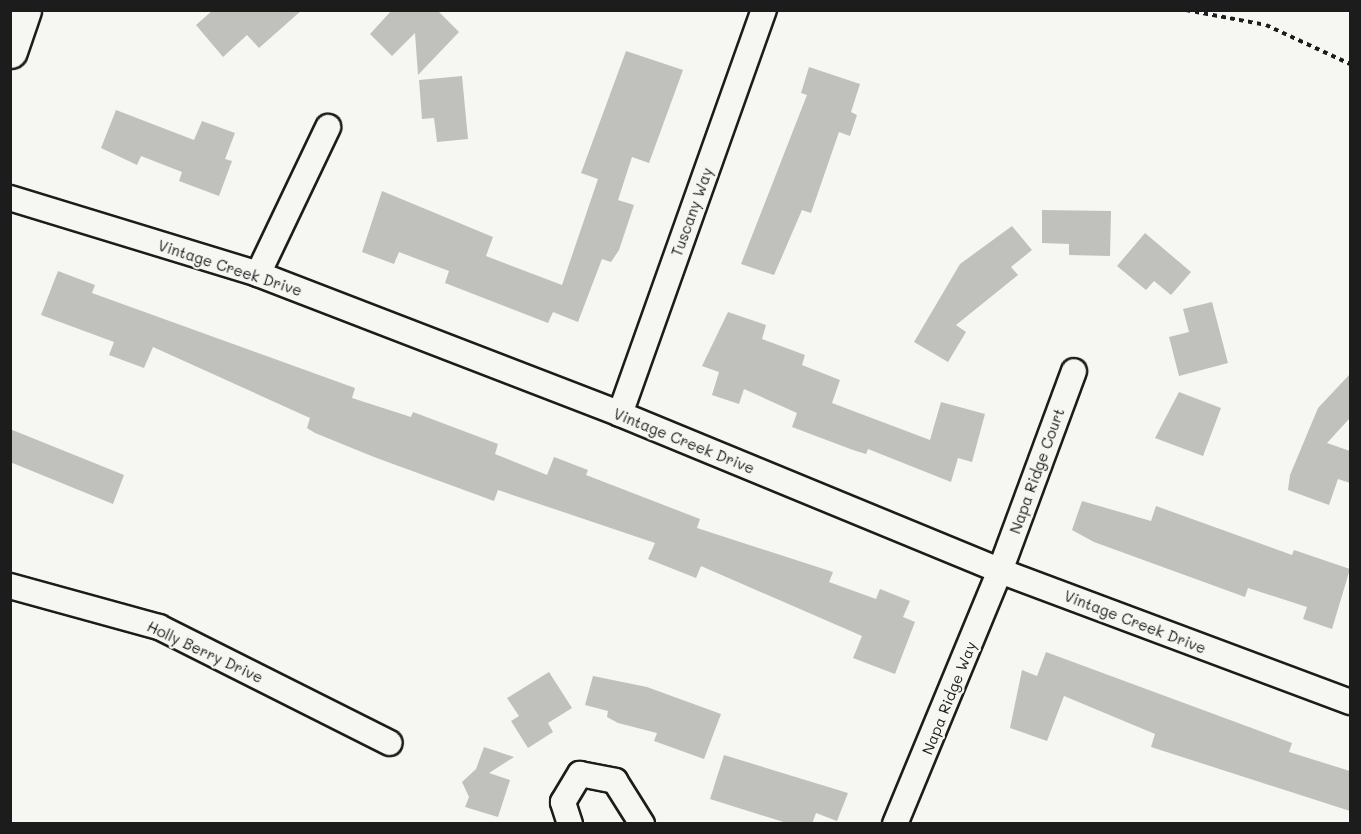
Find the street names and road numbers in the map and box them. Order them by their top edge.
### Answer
street label: Tuscany Way [668,165,716,259]
street label: Vintage Creek Drive [156,236,304,300]
street label: Vintage Creek Drive [611,404,757,478]
street label: Napa Ridge Court [1006,406,1068,536]
street label: Vintage Creek Drive [1062,587,1208,657]
street label: Holly Berry Drive [144,617,266,687]
street label: Napa Ridge Way [918,639,980,757]

